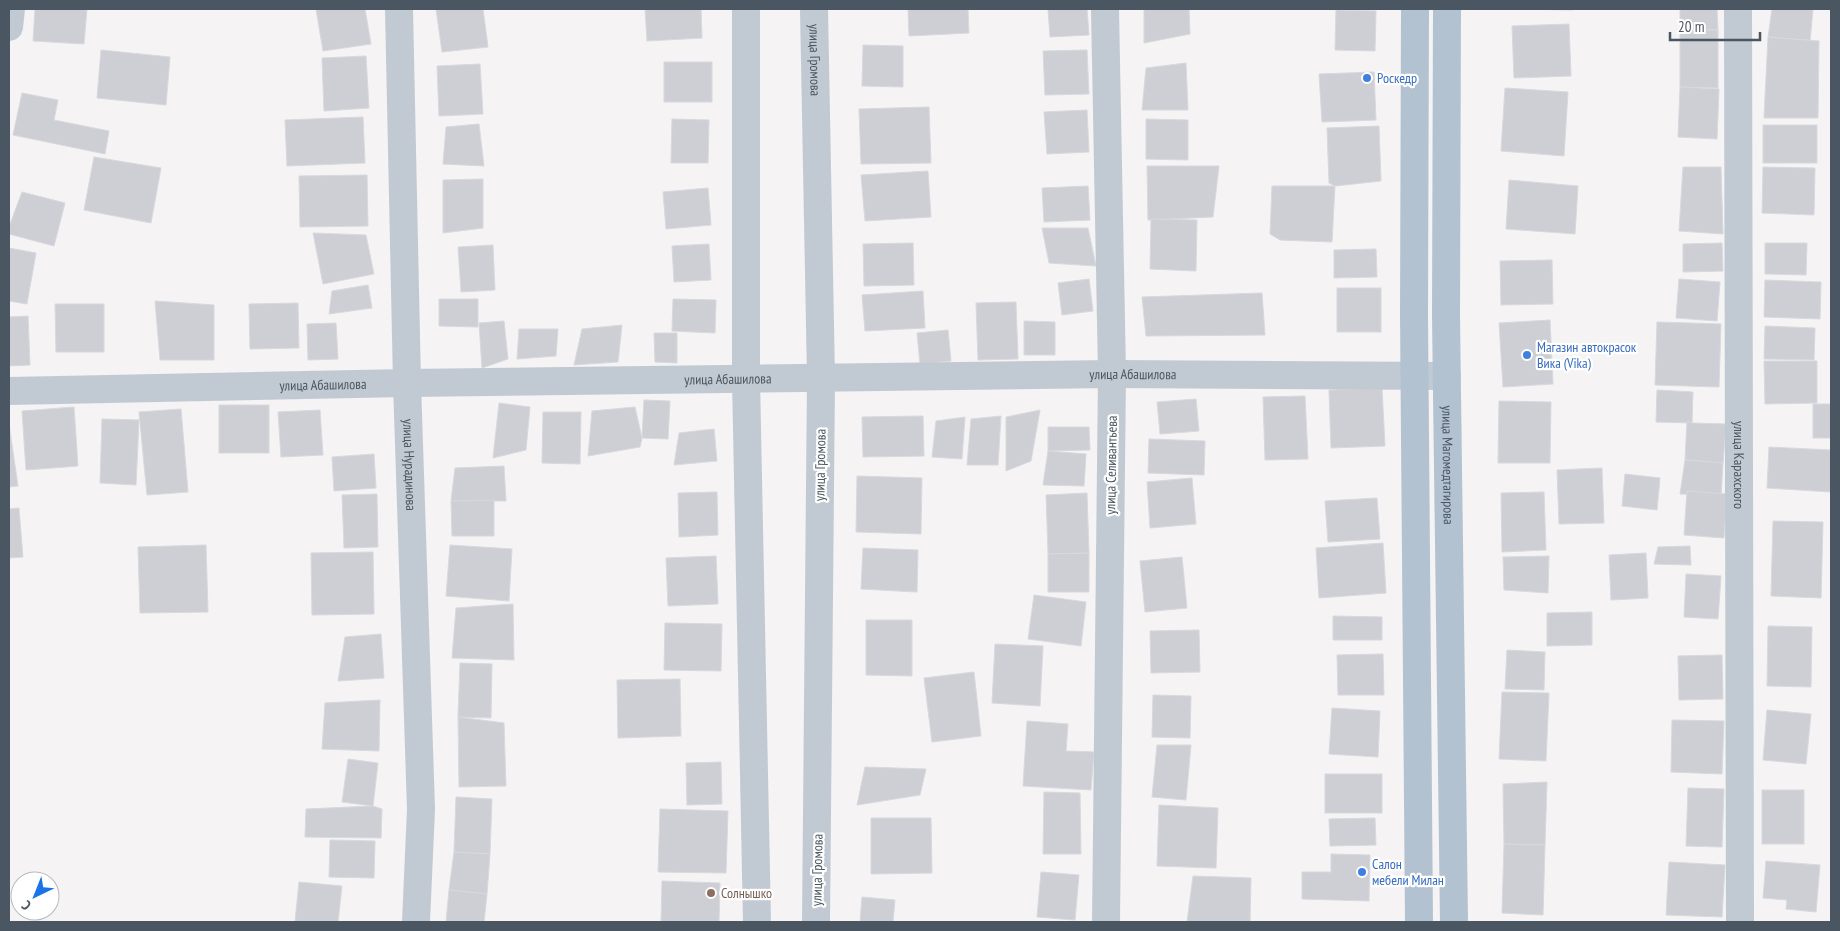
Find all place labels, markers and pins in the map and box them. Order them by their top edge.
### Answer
place label: Роскедр [1377,69,1417,87]
marker: Роскедр [1361,72,1373,84]
place label: Магазин автокрасок Вика (Vika) [1537,338,1637,372]
marker: Магазин автокрасок Вика (Vika) [1521,349,1533,361]
place label: Салон мебели Милан [1372,855,1444,889]
marker: Салон мебели Милан [1356,866,1368,878]
place label: Солнышко [721,884,772,902]
marker: Солнышко [705,887,717,899]

